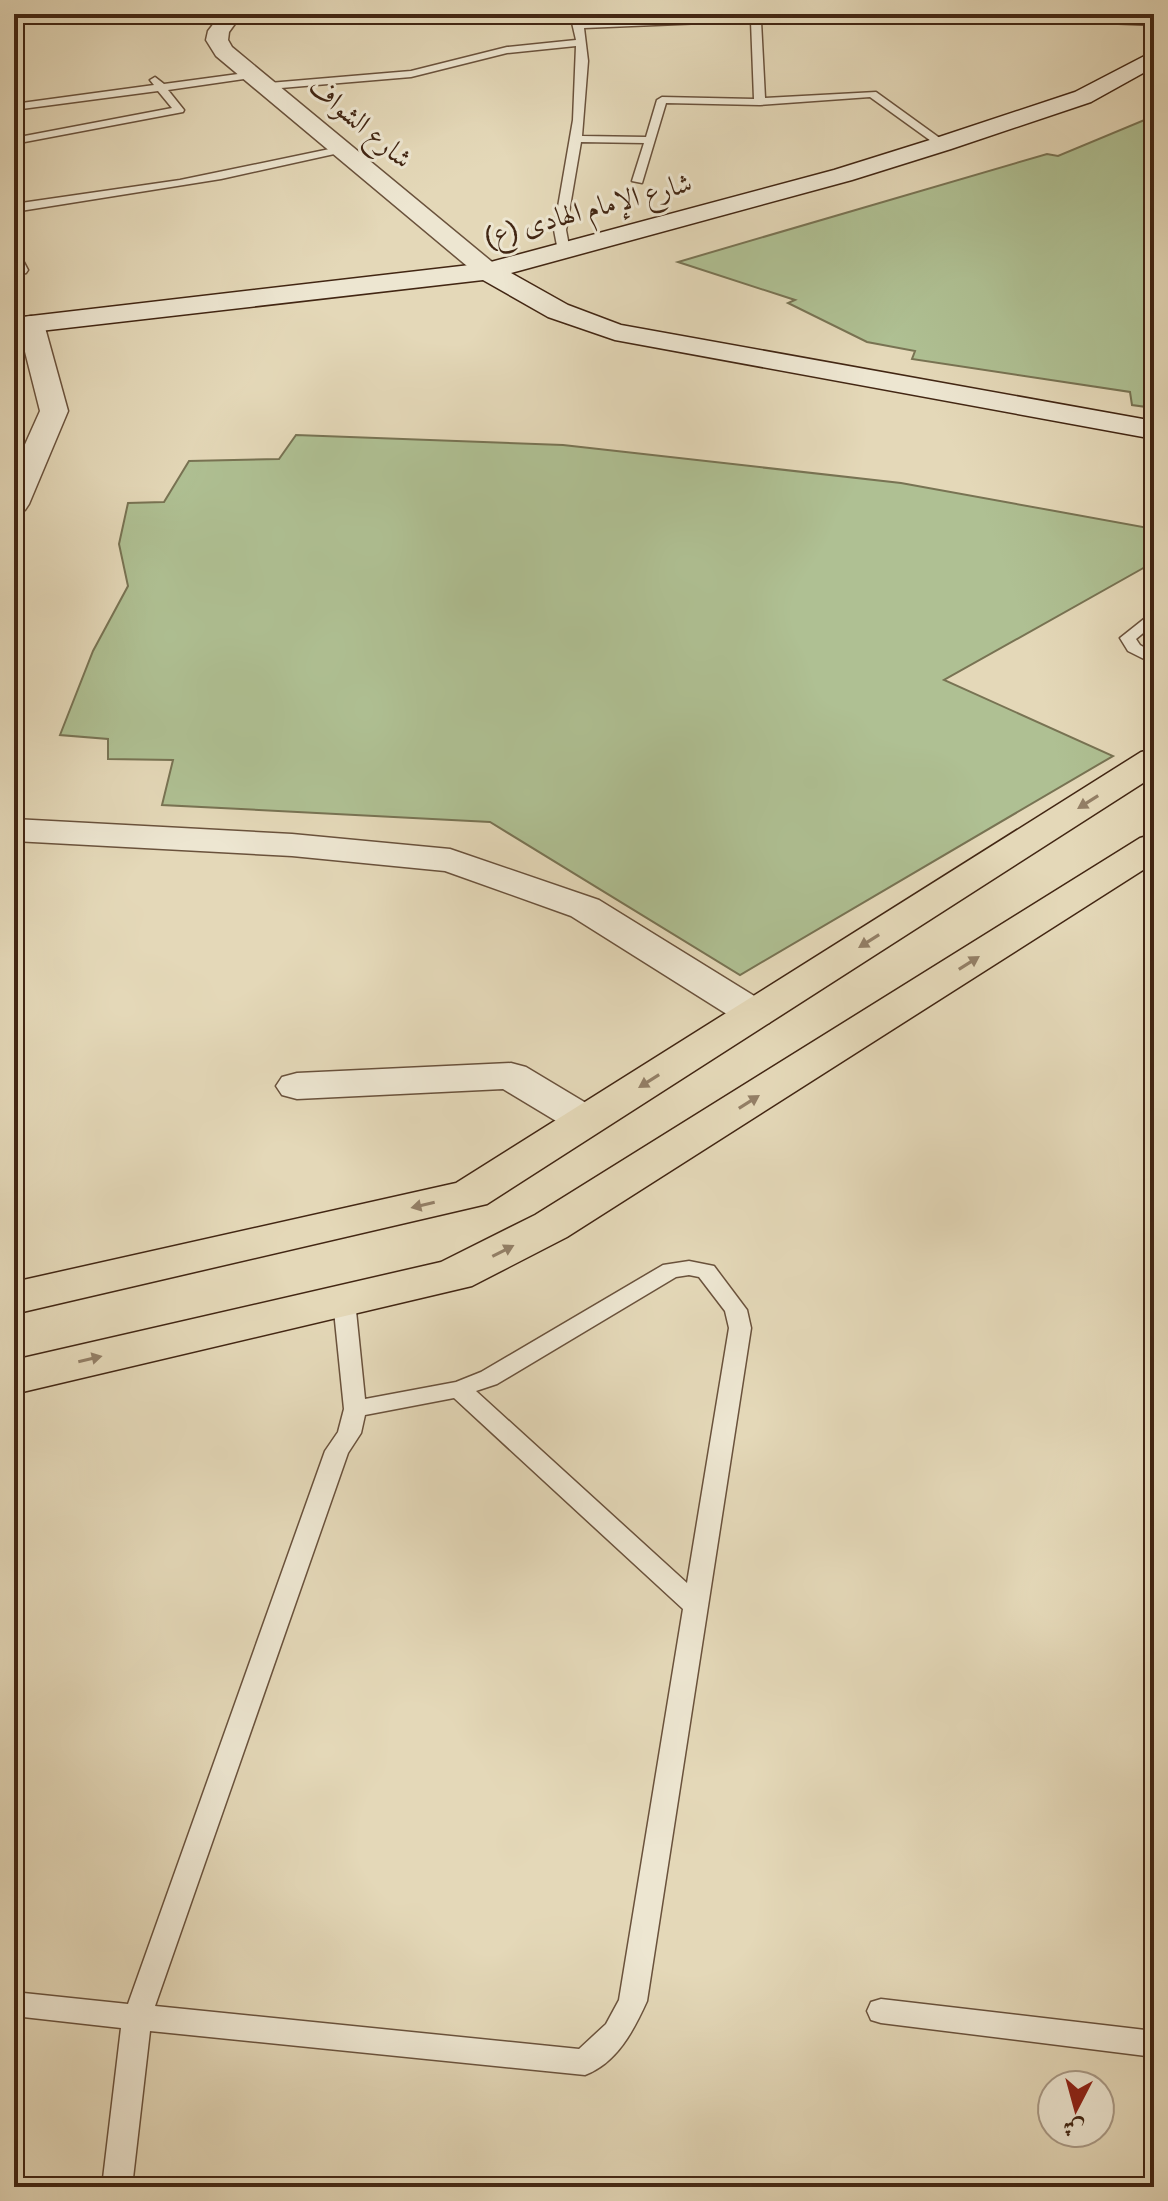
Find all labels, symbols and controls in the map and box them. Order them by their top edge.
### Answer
street label: شارع الشواف [298,69,419,180]
street label: شارع الإمام الهادی (ع) [480,165,697,260]
one-way arrow [1077,795,1099,809]
one-way arrow [858,934,880,948]
one-way arrow [958,957,980,971]
one-way arrow [638,1073,660,1087]
one-way arrow [738,1095,760,1109]
one-way arrow [411,1199,436,1212]
one-way arrow [491,1244,514,1258]
one-way arrow [78,1352,103,1365]
north arrow [1036,2069,1116,2149]
text: ش [1062,2113,1086,2142]

